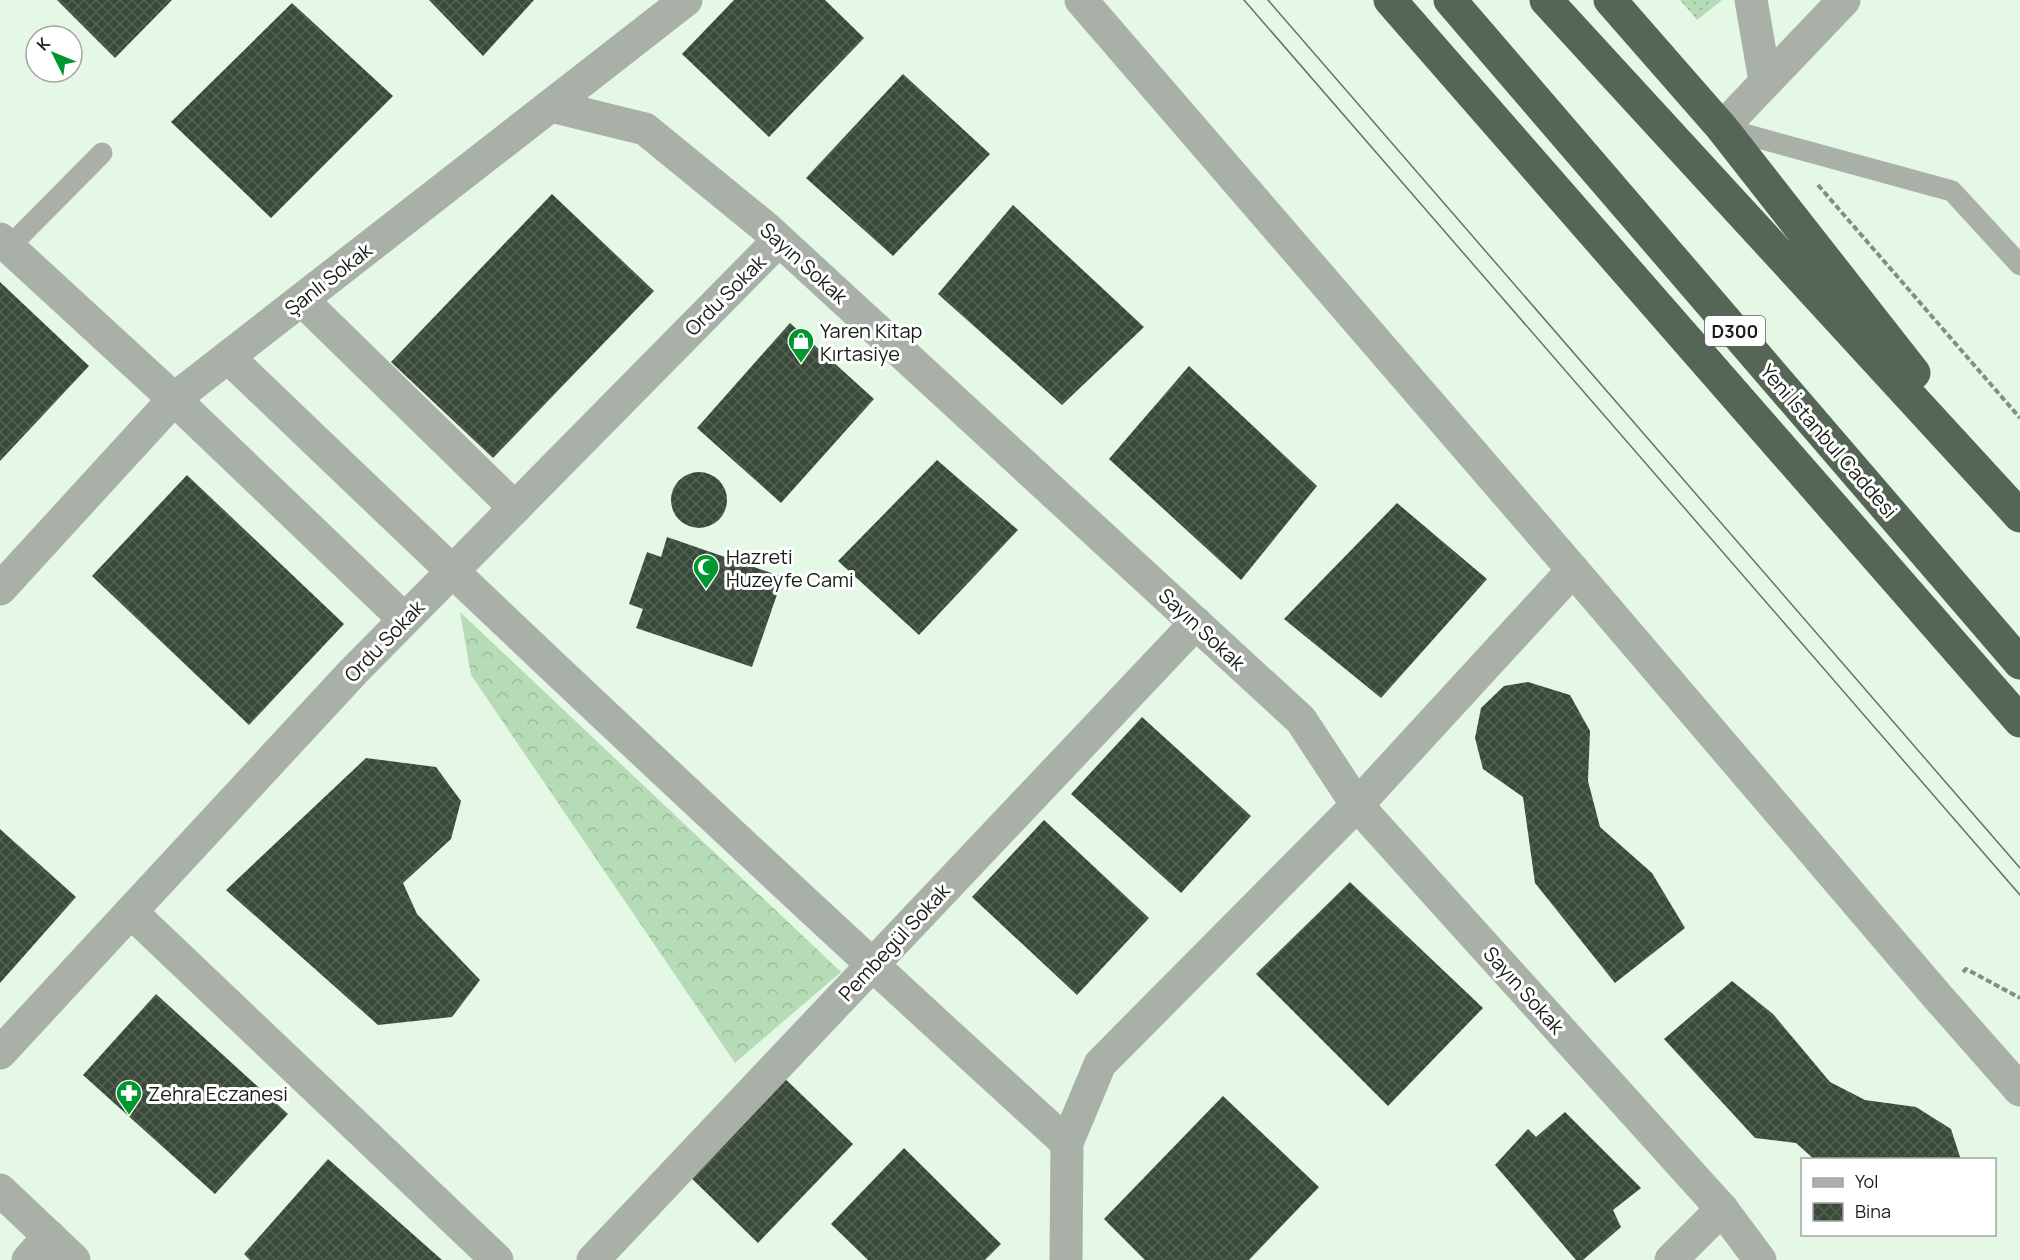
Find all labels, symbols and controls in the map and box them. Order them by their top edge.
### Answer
north arrow [24,24,84,84]
text: K [31,32,55,55]
street label: Sayın Sokak [754,216,854,310]
street label: Şanlı Sokak [279,236,378,322]
street label: Ordu Sokak [679,248,772,341]
road number: D300 [1705,316,1765,346]
place label: Yaren Kitap Kırtasiye [820,317,923,367]
shop icon: Yaren Kitap Kırtasiye [786,326,816,364]
street label: Yeni İstanbul Caddesi [1755,358,1903,524]
place label: Hazreti Huzeyfe Cami [726,543,854,593]
mosque icon: Hazreti Huzeyfe Cami [691,552,721,590]
street label: Sayın Sokak [1153,582,1252,677]
street label: Ordu Sokak [338,593,431,688]
street label: Pembegül Sokak [832,877,956,1007]
street label: Sayın Sokak [1477,940,1571,1040]
pharmacy icon: Zehra Eczanesi [114,1078,144,1116]
place label: Zehra Eczanesi [148,1080,288,1107]
legend [1801,1158,1996,1236]
text: Yol [1855,1169,1878,1193]
text: Bina [1855,1199,1891,1223]

